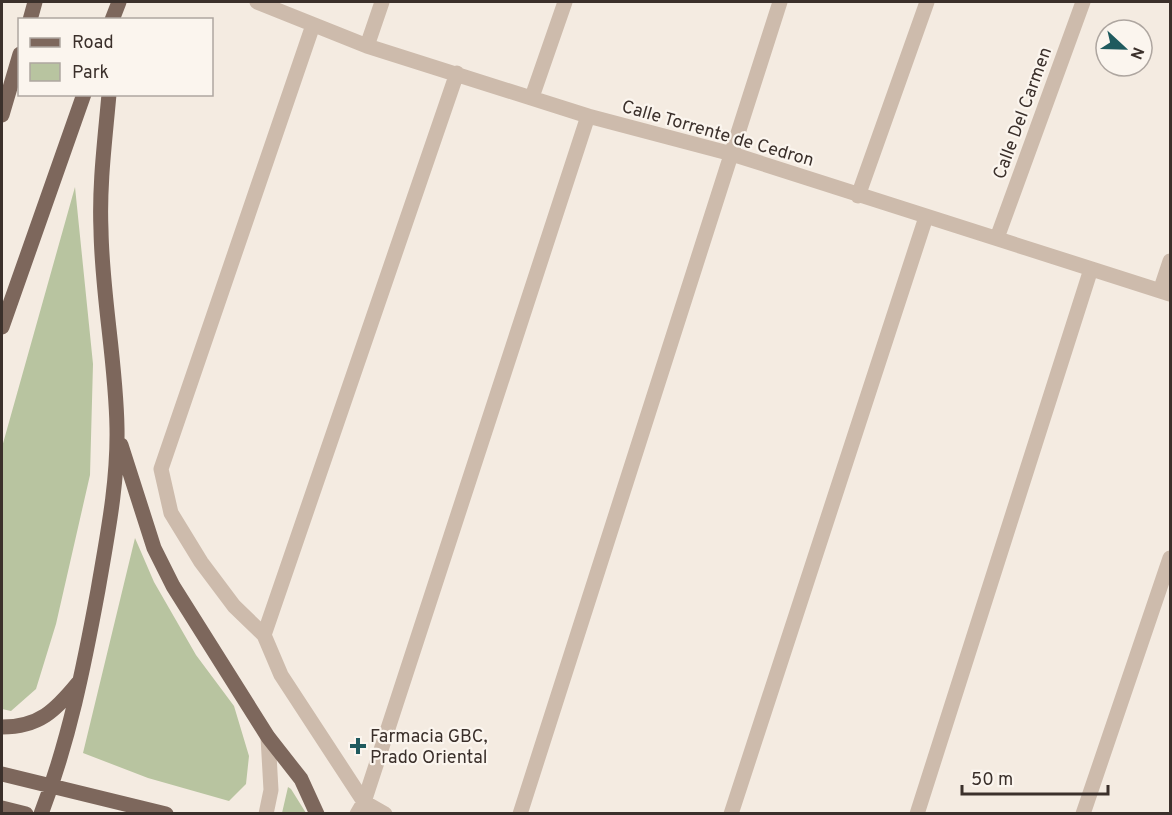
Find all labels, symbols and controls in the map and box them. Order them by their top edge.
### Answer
legend [18,18,213,96]
north arrow [1094,18,1154,78]
text: Road [72,32,114,55]
street label: Calle Del Carmen [989,44,1058,183]
text: N [1125,44,1147,62]
text: Park [72,62,109,85]
street label: Calle Torrente de Cedron [619,96,816,173]
place label: Farmacia GBC, Prado Oriental [370,726,488,770]
marker: Farmacia GBC, Prado Oriental [351,739,365,753]
scale bar [962,758,1108,796]
text: 50 m [971,769,1013,792]

